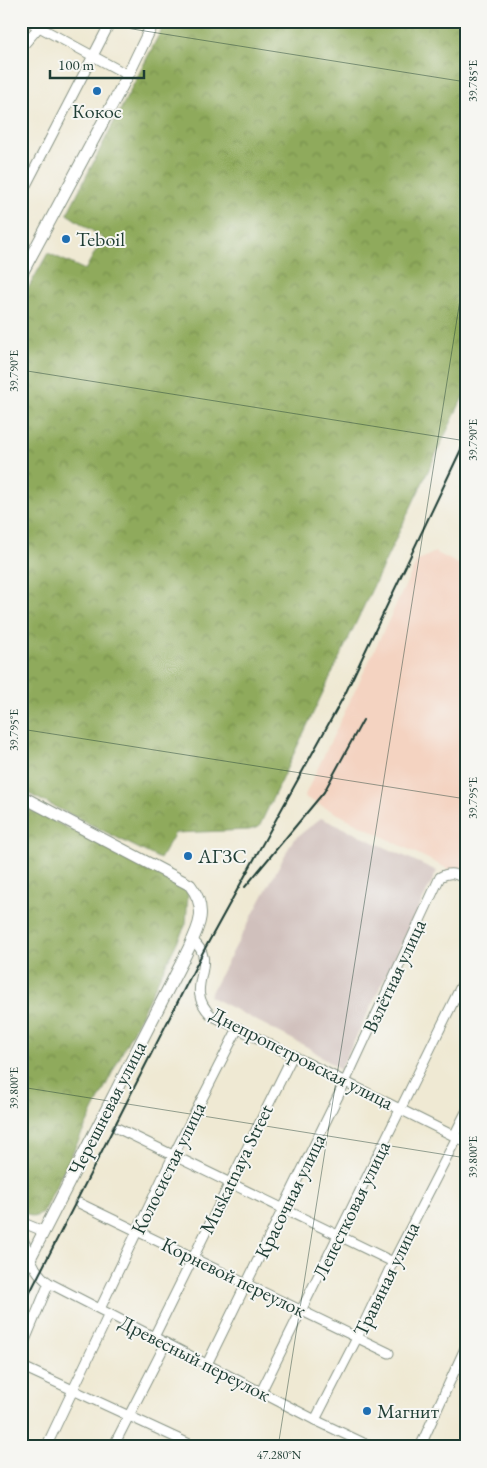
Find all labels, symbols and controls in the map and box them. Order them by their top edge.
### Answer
scale bar [50,48,144,80]
text: 100 m [58,55,95,74]
text: 39.785°E [465,60,481,102]
marker: Кокос [91,85,103,97]
place label: Кокос [72,98,122,124]
place label: Teboil [76,226,125,252]
marker: Teboil [60,233,72,245]
text: 39.790°E [6,350,22,392]
text: 39.790°E [465,419,481,461]
text: 39.795°E [6,709,22,751]
text: 39.795°E [465,777,481,819]
place label: АГЗС [197,843,247,869]
marker: АГЗС [182,850,194,862]
street label: Взлётная улица [356,915,432,1037]
street label: Днепропетровская улица [206,1001,398,1115]
street label: Черешневая улица [62,1036,152,1180]
text: 39.800°E [6,1067,22,1109]
street label: Колосистая улица [125,1098,211,1238]
street label: Muskatnaya Street [193,1099,279,1238]
street label: Красочная улица [249,1129,331,1263]
street label: Лепестковая улица [306,1136,396,1284]
text: 39.800°E [465,1136,481,1178]
street label: Травяная улица [347,1217,425,1341]
street label: Корневой переулок [157,1231,311,1323]
street label: Древесный переулок [115,1309,276,1408]
place label: Магнит [377,1398,439,1424]
marker: Магнит [361,1405,373,1417]
text: 47.280°N [257,1447,302,1463]

